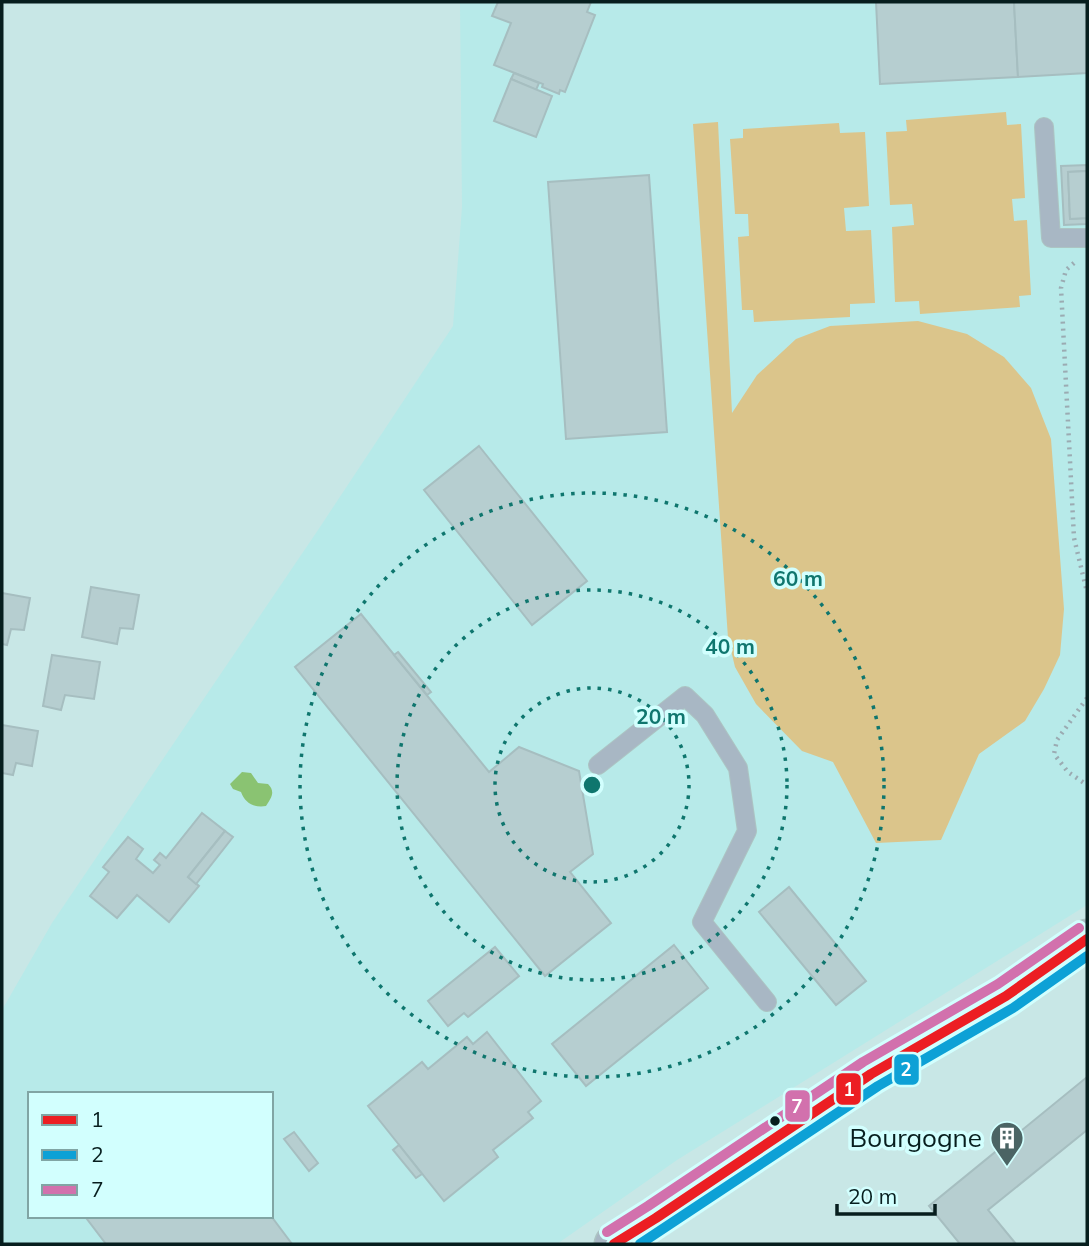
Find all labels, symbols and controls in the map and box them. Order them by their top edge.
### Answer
text: 60 m [773,565,823,591]
text: 40 m [705,633,755,659]
text: 20 m [636,703,686,729]
centre of rings [580,773,604,797]
line badge: 2 [893,1053,920,1086]
text: 2 [900,1057,912,1081]
line badge: 1 [835,1072,862,1106]
text: 1 [843,1077,855,1101]
line badge: 7 [784,1089,811,1123]
legend [28,1092,273,1218]
text: 7 [791,1094,803,1118]
text: 1 [91,1106,104,1132]
unlabelled marker [768,1114,782,1128]
building icon: Bourgogne [988,1119,1026,1168]
place label: Bourgogne [850,1121,982,1154]
text: 2 [91,1141,104,1167]
scale bar [837,1172,935,1216]
text: 7 [91,1176,104,1202]
text: 20 m [848,1183,897,1209]

